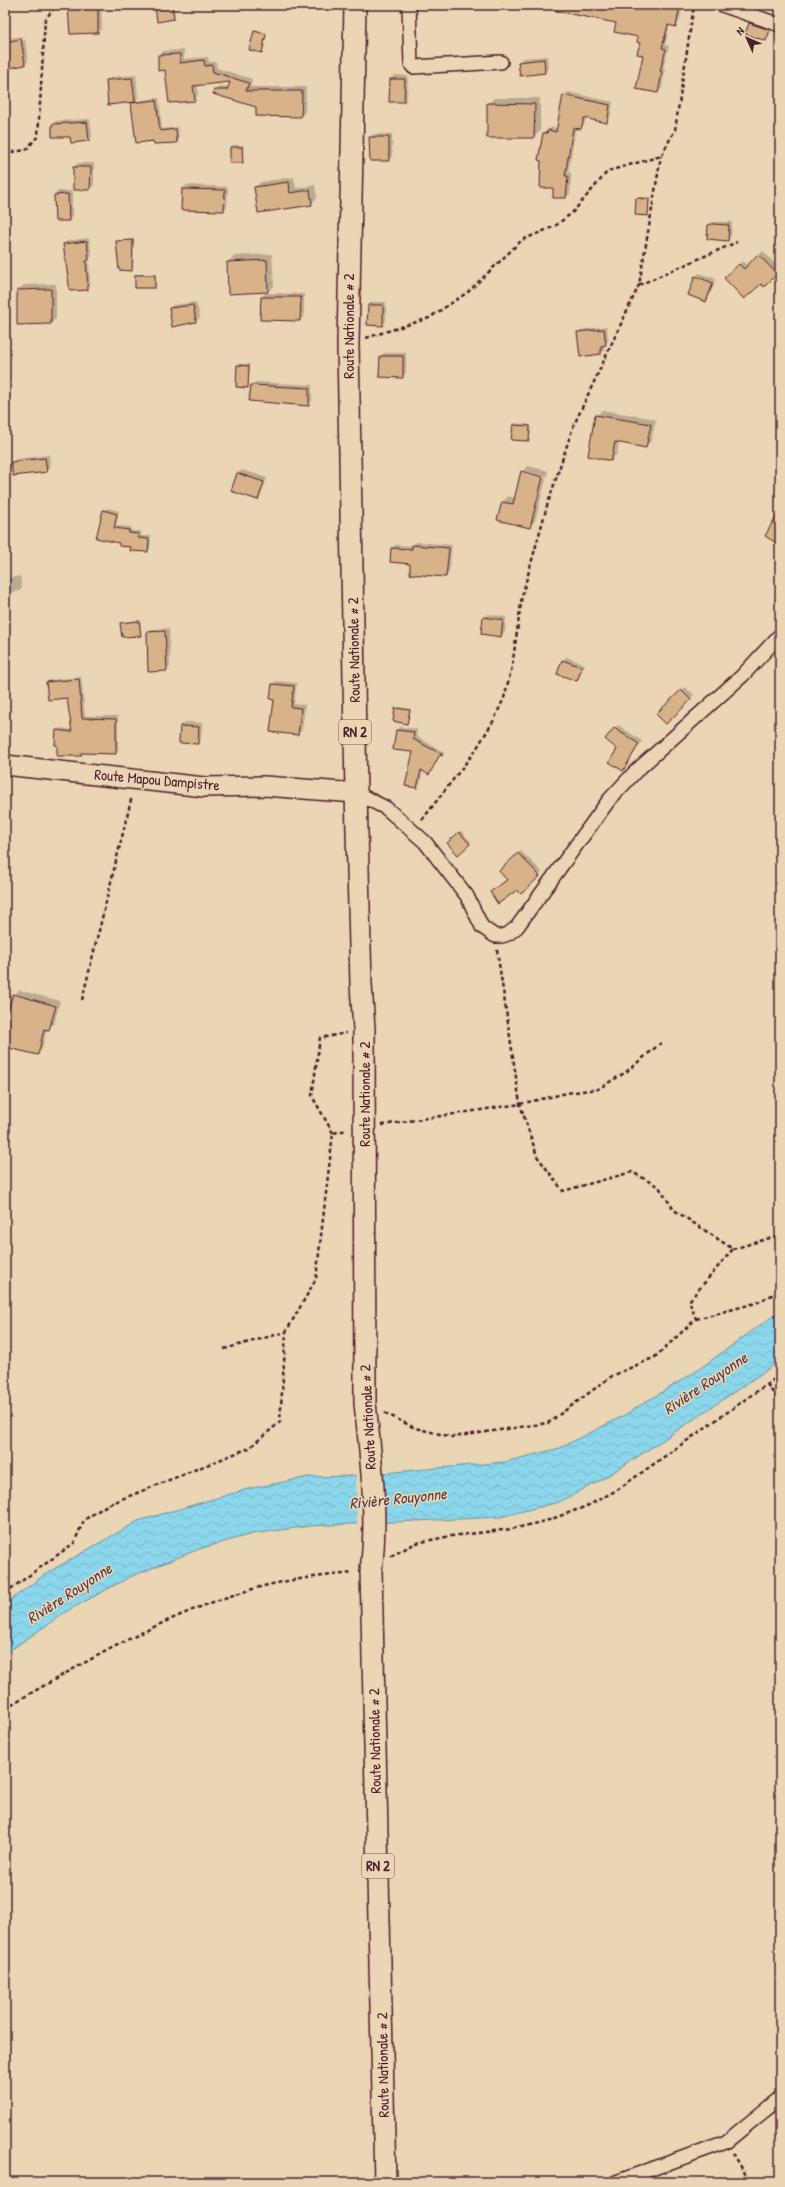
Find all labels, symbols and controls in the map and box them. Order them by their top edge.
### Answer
north arrow [727,18,767,58]
text: N [733,24,747,38]
street label: Route Nationale # 2 [338,273,359,379]
street label: Route Nationale # 2 [342,597,365,703]
road number: RN 2 [339,720,371,744]
street label: Route Mapou Dampistre [93,764,221,795]
street label: Route Nationale # 2 [354,1041,375,1147]
water label: Rivière Rouyonne [658,1346,752,1419]
street label: Route Nationale # 2 [354,1364,381,1470]
water label: Rivière Rouyonne [348,1482,448,1514]
water label: Rivière Rouyonne [22,1557,116,1629]
street label: Route Nationale # 2 [363,1688,386,1794]
road number: RN 2 [362,1854,394,1878]
street label: Route Nationale # 2 [371,2012,394,2118]

